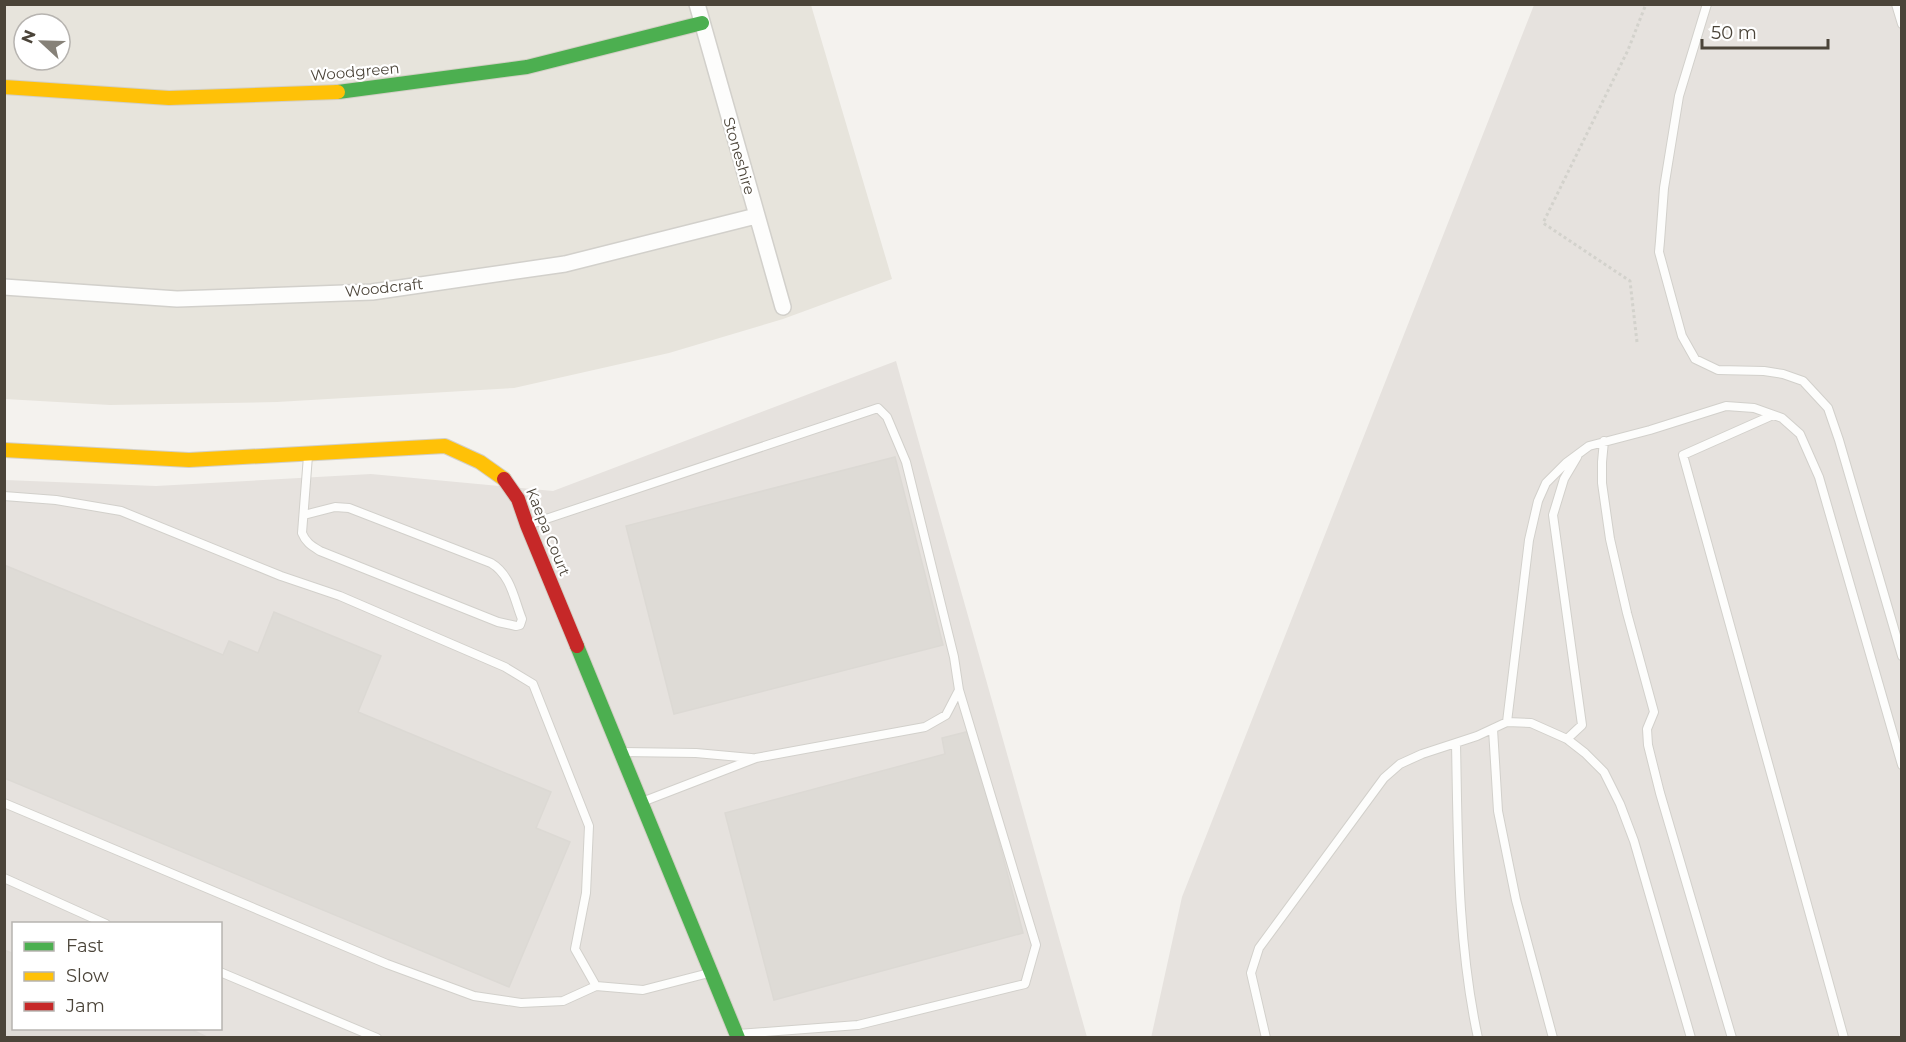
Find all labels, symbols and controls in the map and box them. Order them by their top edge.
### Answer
north arrow [12,12,72,72]
scale bar [1702,12,1828,50]
text: 50 m [1711,22,1757,44]
text: N [17,27,40,46]
street label: Woodgreen [310,58,400,85]
street label: Stoneshire [719,115,760,197]
street label: Woodcraft [344,274,424,301]
street label: Kaepa Court [522,485,575,579]
legend [12,922,222,1030]
text: Fast [66,935,104,957]
text: Slow [66,965,109,987]
text: Jam [65,995,105,1017]

